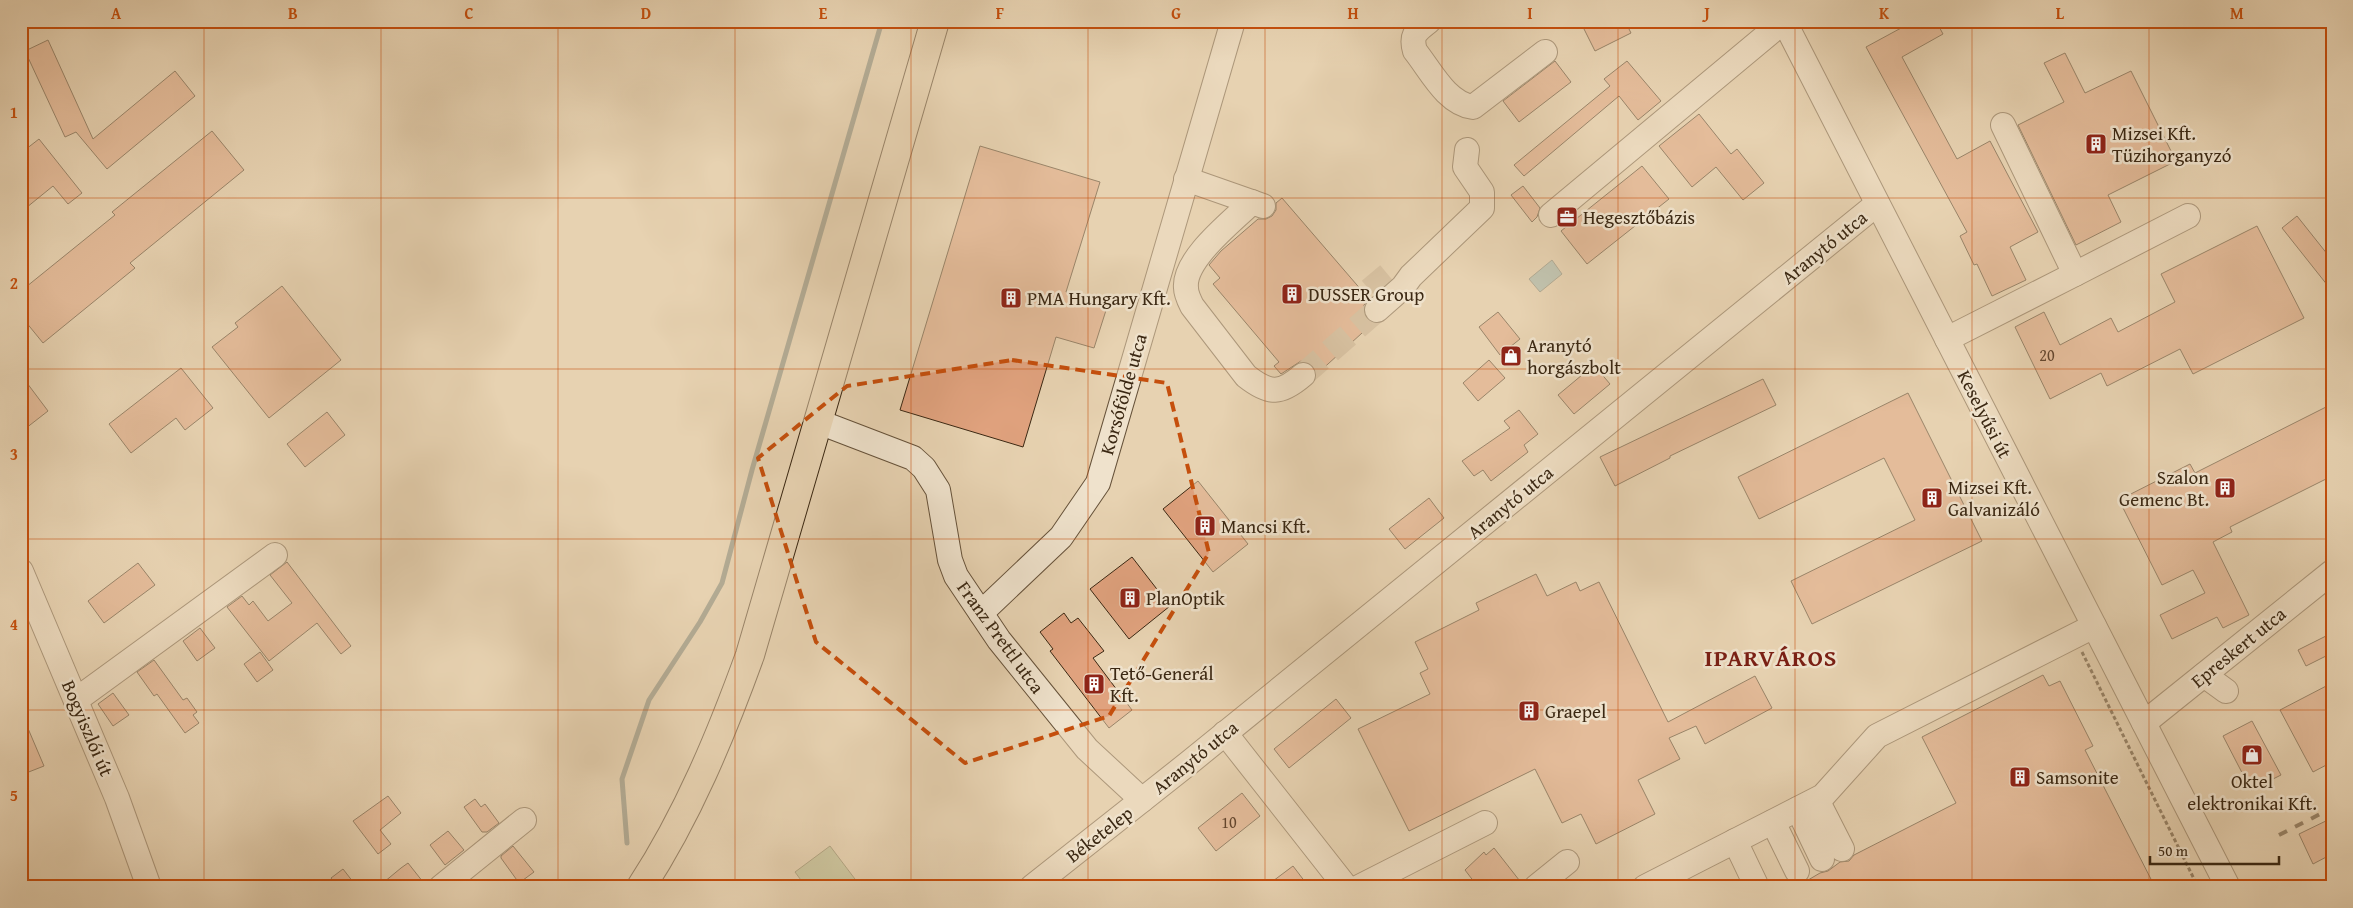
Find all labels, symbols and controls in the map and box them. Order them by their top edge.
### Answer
text: A [111,1,122,25]
text: B [288,1,298,25]
text: C [464,1,474,25]
text: D [641,1,651,25]
text: E [819,1,828,25]
text: F [996,1,1004,25]
text: G [1171,1,1181,25]
text: H [1347,1,1359,25]
text: I [1527,1,1533,25]
text: J [1701,1,1710,25]
text: K [1879,1,1890,25]
text: L [2056,1,2065,25]
text: M [2230,1,2244,25]
text: 1 [10,100,18,124]
place label: Mizsei Kft. Tüzihorganyzó [2112,119,2231,169]
building icon: Mizsei Kft. Tüzihorganyzó [2084,132,2108,156]
place label: Hegesztőbázis [1583,203,1695,231]
street label: Aranytó utca [1775,204,1873,290]
office icon: Hegesztőbázis [1555,205,1579,229]
text: 2 [10,271,18,295]
place label: DUSSER Group [1308,280,1424,308]
building icon: DUSSER Group [1280,282,1304,306]
place label: PMA Hungary Kft. [1027,284,1171,312]
building icon: PMA Hungary Kft. [999,286,1023,310]
street label: Korsófölde utca [1092,330,1154,458]
place label: Aranytó horgászbolt [1527,331,1621,381]
house number: 20 [2039,343,2055,367]
shop icon: Aranytó horgászbolt [1499,344,1523,368]
street label: Keselyűsi út [1951,365,2019,463]
text: 3 [10,442,18,466]
street label: Aranytó utca [1461,459,1559,545]
place label: Szalon Gemenc Bt. [2119,463,2209,513]
place label: Mizsei Kft. Galvanizáló [1948,473,2040,523]
building icon: Szalon Gemenc Bt. [2213,476,2237,500]
building icon: Mizsei Kft. Galvanizáló [1920,486,1944,510]
place label: Mancsi Kft. [1221,512,1310,540]
building icon: Mancsi Kft. [1193,514,1217,538]
street label: Franz Prettl utca [951,575,1051,699]
place label: PlanOptik [1146,584,1225,612]
building icon: PlanOptik [1118,586,1142,610]
street label: Epreskert utca [2184,600,2292,694]
text: 4 [10,612,18,636]
district label: IPARVÁROS [1705,640,1837,675]
place label: Tető-Generál Kft. [1110,659,1214,709]
building icon: Tető-Generál Kft. [1082,672,1106,696]
street label: Bogyiszlói út [55,676,121,781]
place label: Graepel [1545,697,1606,725]
building icon: Graepel [1517,699,1541,723]
street label: Aranytó utca [1146,714,1244,800]
shop icon: Oktel elektronikai Kft. [2240,743,2264,767]
place label: Samsonite [2036,763,2119,791]
building icon: Samsonite [2008,765,2032,789]
place label: Oktel elektronikai Kft. [2187,767,2317,817]
text: 5 [10,783,18,807]
street label: Béketelep [1060,799,1138,869]
house number: 10 [1221,810,1237,834]
scale bar [2150,833,2279,865]
text: 50 m [2158,840,2189,861]

